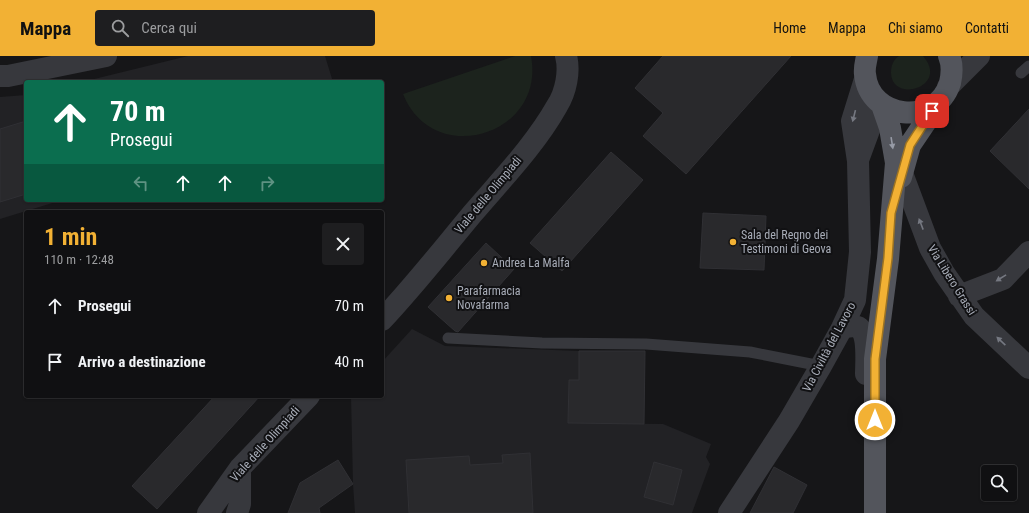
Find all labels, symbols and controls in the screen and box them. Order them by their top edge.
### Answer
search box [95,10,375,46]
text: Mappa [20,17,71,40]
icon: search [109,17,131,39]
text: Cerca qui [141,19,197,37]
text: Home [773,20,806,36]
text: Mappa [828,20,866,36]
text: Chi siamo [888,20,943,36]
text: Contatti [965,20,1009,36]
pin [915,94,949,128]
text: 70 m [110,95,166,128]
icon: ahead [44,96,96,148]
icon: arrive [921,100,943,122]
one-way arrow [851,110,857,122]
text: Prosegui [110,129,173,150]
one-way arrow [889,137,895,149]
street label: Viale delle Olimpiadi [452,153,524,237]
icon: left [130,172,152,194]
icon: ahead [172,172,194,194]
icon: ahead [214,172,236,194]
icon: right [256,172,278,194]
one-way arrow [917,217,923,229]
text: 1 min [44,223,97,251]
button: close [322,223,364,265]
place label: Sala del Regno dei Testimoni di Geova [741,228,832,256]
marker: Sala del Regno dei Testimoni di Geova [728,237,738,247]
street label: Via Libero Grassi [925,242,979,318]
text: 110 m · 12:48 [44,252,114,267]
place label: Andrea La Malfa [492,256,570,270]
marker: Andrea La Malfa [479,258,489,268]
one-way arrow [995,275,1007,282]
place label: Parafarmacia Novafarma [457,284,521,312]
marker: Parafarmacia Novafarma [444,293,454,303]
icon: ahead [44,295,66,317]
text: Prosegui [78,297,131,315]
text: 70 m [334,297,364,315]
street label: Via Civiltà del Lavoro [800,300,858,394]
one-way arrow [996,336,1006,346]
icon: arrive [44,351,66,373]
text: Arrivo a destinazione [78,353,206,371]
text: 40 m [334,353,364,371]
position arrow [854,399,896,441]
street label: Viale delle Olimpiadi [227,403,303,485]
map controls [981,465,1017,501]
button: search [981,465,1017,501]

